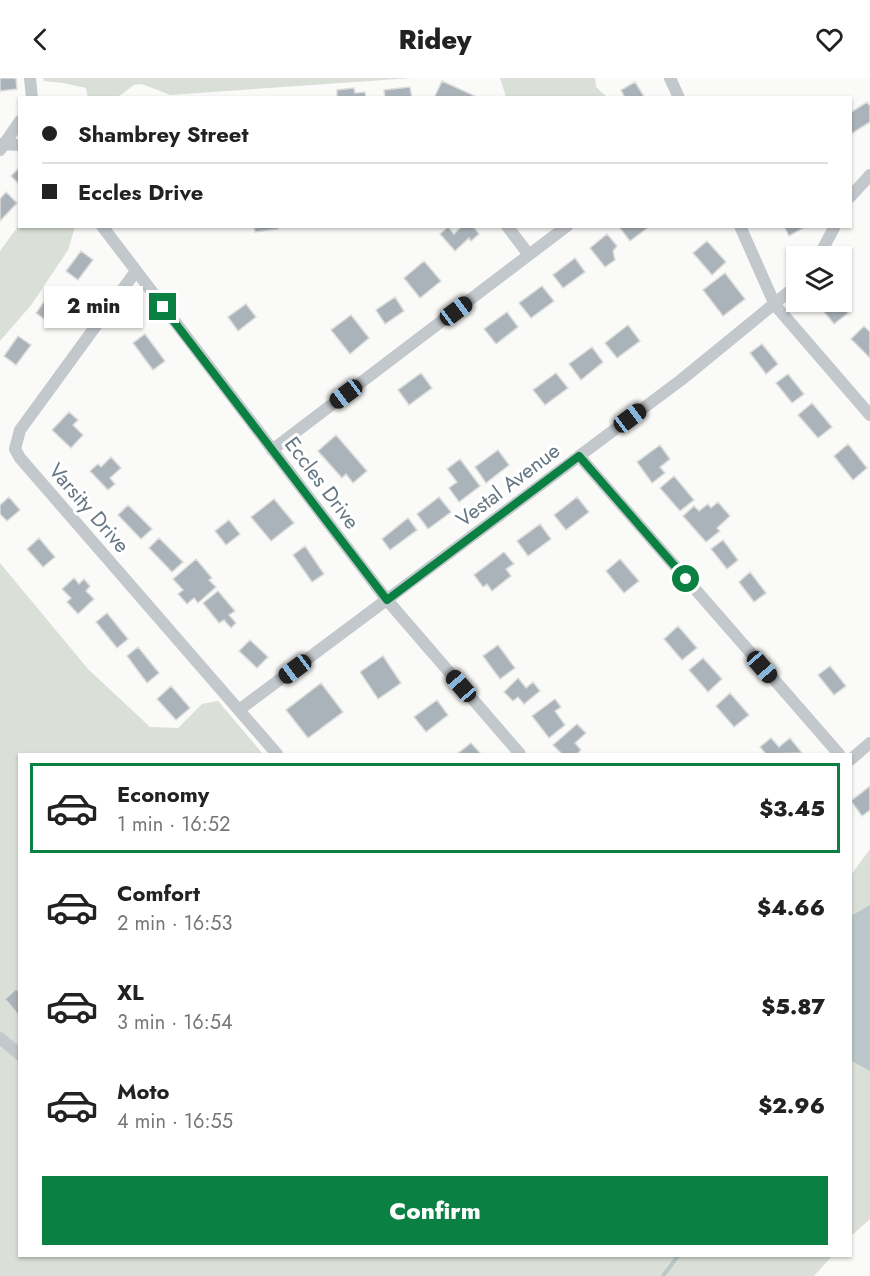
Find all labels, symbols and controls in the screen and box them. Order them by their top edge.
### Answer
text: Ridey [398,20,472,59]
icon: back [24,23,57,56]
icon: heart [813,23,846,56]
text: Shambrey Street [78,118,248,150]
text: Eccles Drive [78,176,203,208]
map controls [786,246,852,312]
button: layers [786,246,852,312]
callout: 2 min [43,286,142,328]
text: 2 min [67,292,120,321]
route end [149,293,176,320]
car [436,293,476,329]
car [326,376,366,412]
car [610,400,650,436]
street label: Eccles Drive [277,431,367,536]
street label: Vestal Avenue [450,436,566,534]
street label: Varsity Drive [42,457,137,560]
route start [672,565,699,592]
car [743,648,781,686]
car [275,651,315,687]
car [442,667,480,705]
text: Economy [117,778,209,810]
icon: car [45,781,99,835]
text: $3.45 [759,792,825,824]
text: 1 min · 16:52 [117,810,230,839]
text: Comfort [117,877,200,909]
icon: car [45,880,99,934]
text: $4.66 [757,891,825,923]
text: 2 min · 16:53 [117,909,232,938]
text: XL [117,976,144,1008]
icon: car [45,979,99,1033]
text: $5.87 [761,990,825,1022]
text: 3 min · 16:54 [117,1008,233,1037]
text: Moto [117,1075,170,1107]
icon: car [45,1078,99,1132]
text: $2.96 [758,1089,825,1121]
text: 4 min · 16:55 [117,1107,233,1136]
button: Confirm [42,1176,828,1245]

